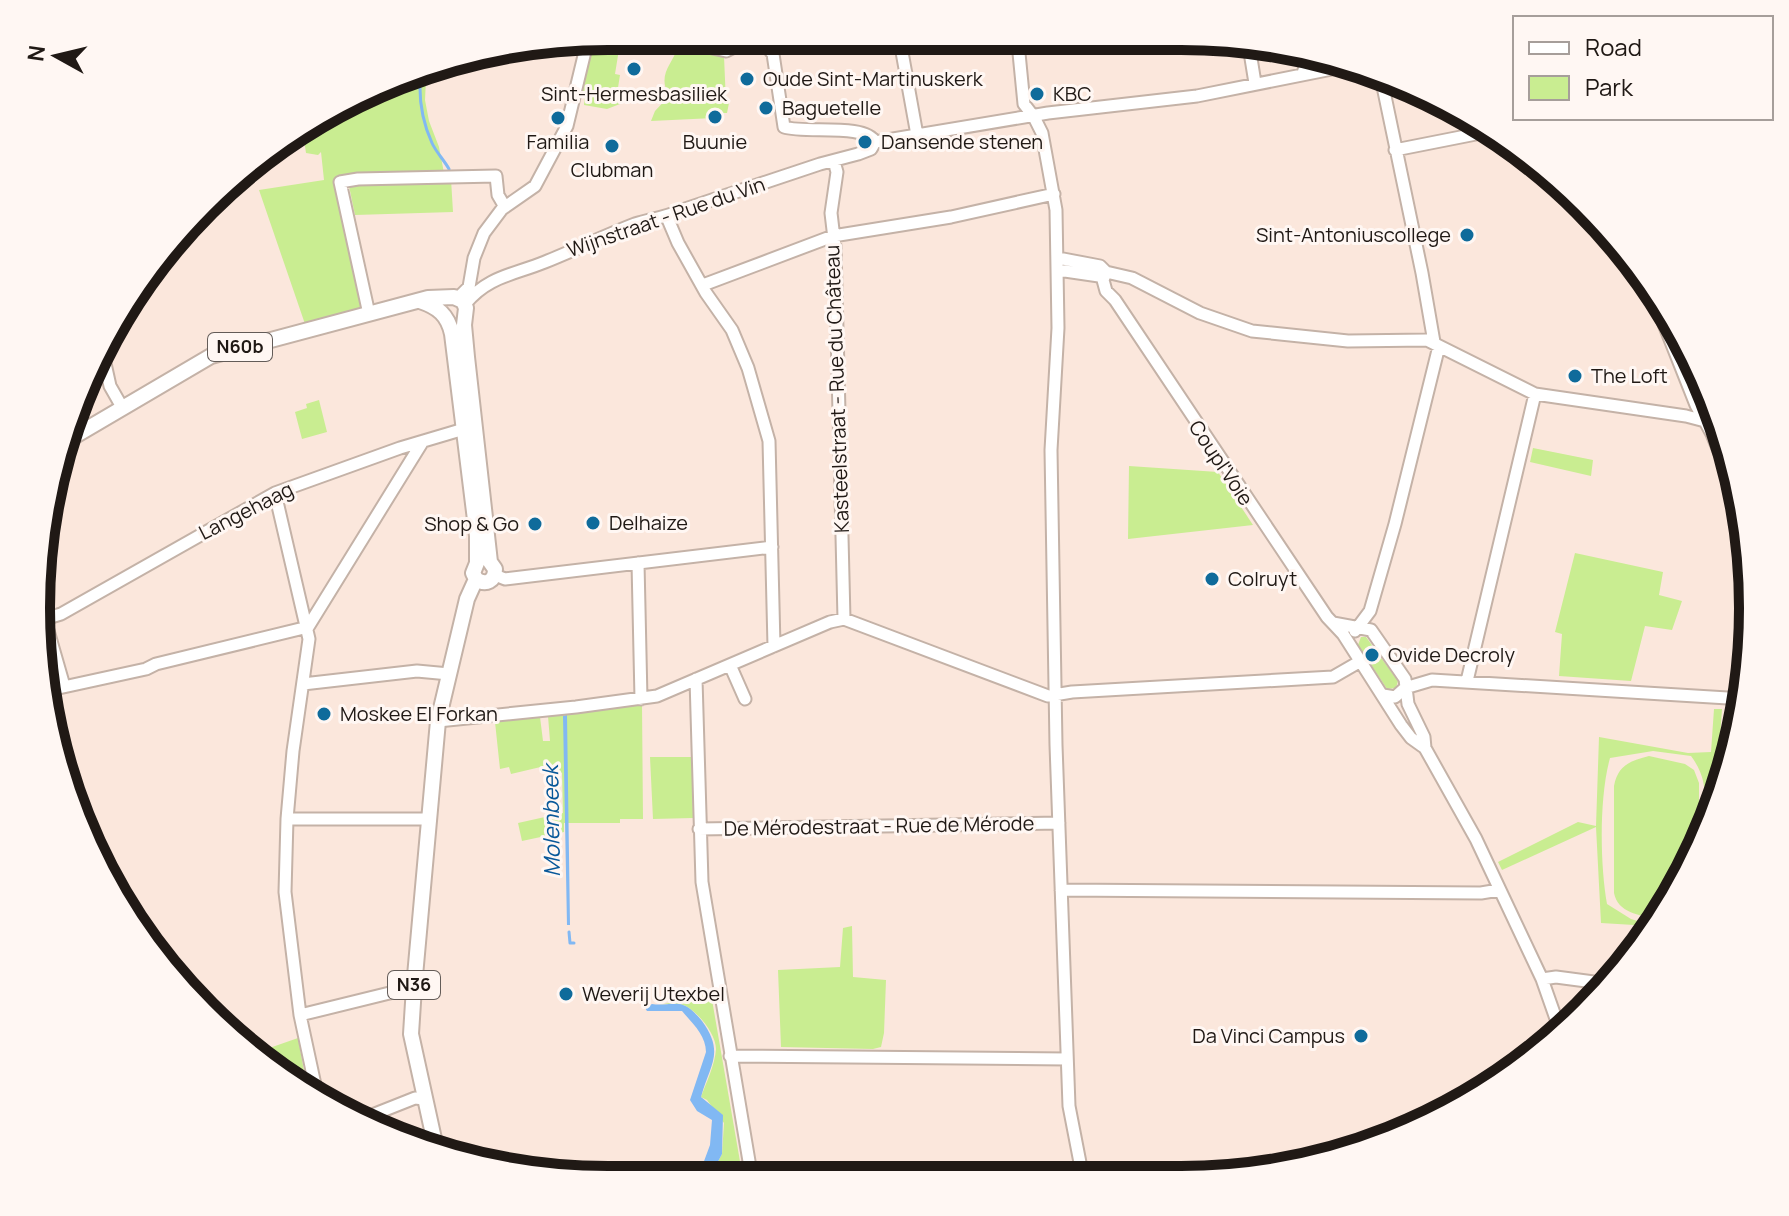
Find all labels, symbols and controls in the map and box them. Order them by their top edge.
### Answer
north arrow [16,16,96,96]
legend [1513,16,1773,120]
text: Road [1585,30,1642,63]
text: N [20,43,52,63]
marker: Sint-Hermesbasiliek [625,60,643,78]
place label: Oude Sint-Martinuskerk [763,65,984,92]
marker: Oude Sint-Martinuskerk [738,70,756,88]
text: Park [1585,70,1634,103]
place label: Sint-Hermesbasiliek [541,80,728,107]
place label: KBC [1053,80,1091,107]
marker: KBC [1028,85,1046,103]
place label: Baguetelle [782,94,881,121]
marker: Baguetelle [757,99,775,117]
marker: Buunie [706,108,724,126]
marker: Familia [549,109,567,127]
place label: Familia [527,128,589,155]
place label: Buunie [683,128,747,155]
place label: Dansende stenen [881,128,1043,155]
marker: Dansende stenen [856,133,874,151]
marker: Clubman [603,137,621,155]
place label: Clubman [571,156,653,183]
street label: Wijnstraat - Rue du Vin [563,170,769,263]
place label: Sint-Antoniuscollege [1256,221,1451,248]
marker: Sint-Antoniuscollege [1458,226,1476,244]
street label: Kasteelstraat - Rue du Château [818,244,855,534]
road number: N60b [208,333,272,361]
place label: The Loft [1591,362,1668,389]
marker: The Loft [1566,367,1584,385]
street label: Coupl'Voie [1183,415,1260,511]
street label: Langehaag [194,475,298,546]
place label: Delhaize [609,509,688,536]
place label: Shop & Go [424,510,519,537]
marker: Delhaize [584,514,602,532]
marker: Shop & Go [526,515,544,533]
place label: Colruyt [1228,565,1297,592]
marker: Colruyt [1203,570,1221,588]
place label: Ovide Decroly [1388,641,1516,668]
marker: Ovide Decroly [1363,646,1381,664]
place label: Moskee El Forkan [340,700,498,727]
marker: Moskee El Forkan [315,705,333,723]
water label: Molenbeek [535,762,567,877]
street label: De Mérodestraat - Rue de Mérode [723,809,1034,842]
road number: N36 [388,971,440,999]
place label: Weverij Utexbel [582,980,725,1007]
marker: Weverij Utexbel [557,985,575,1003]
place label: Da Vinci Campus [1192,1022,1345,1049]
marker: Da Vinci Campus [1352,1027,1370,1045]

